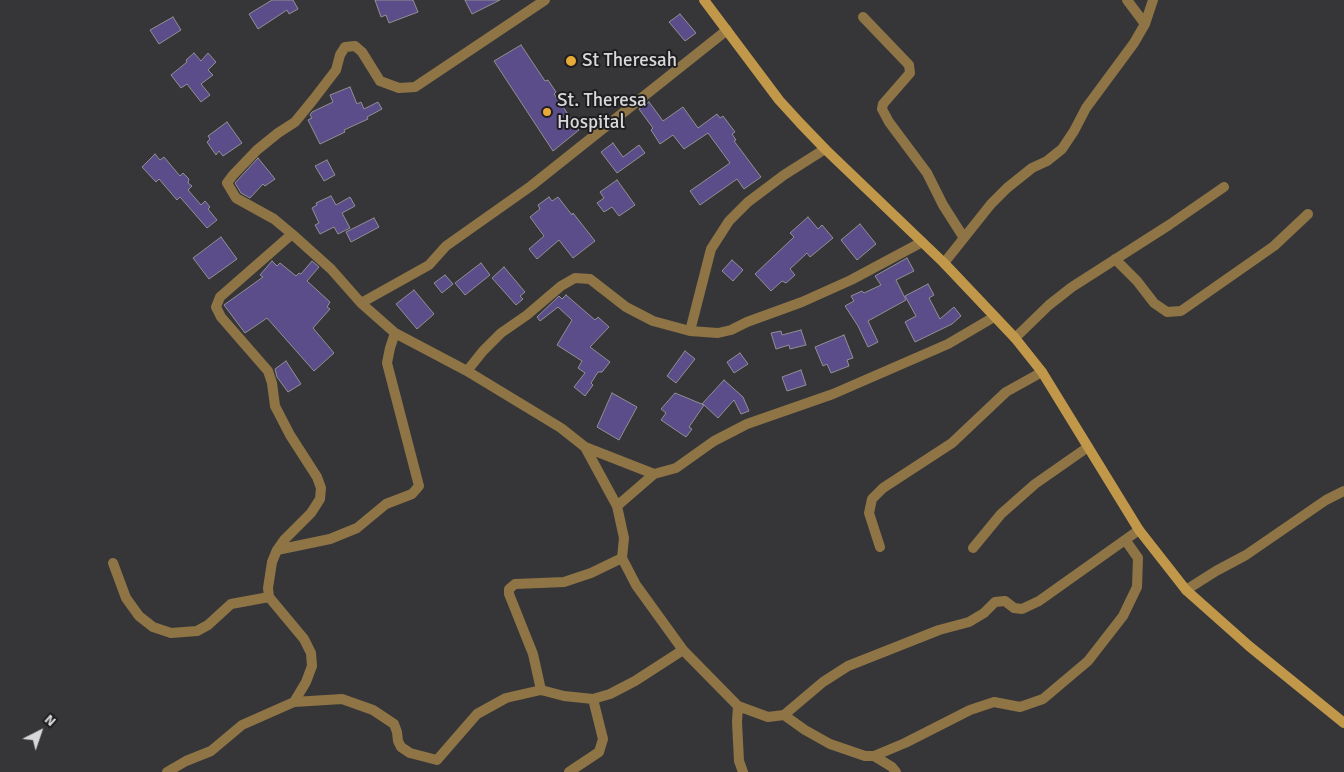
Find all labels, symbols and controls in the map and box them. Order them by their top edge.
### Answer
place label: St Theresah [582,50,677,72]
marker: St Theresah [564,54,578,68]
place label: St. Theresa Hospital [557,90,647,134]
marker: St. Theresa Hospital [541,106,553,118]
north arrow [15,707,65,757]
text: N [41,711,59,730]

